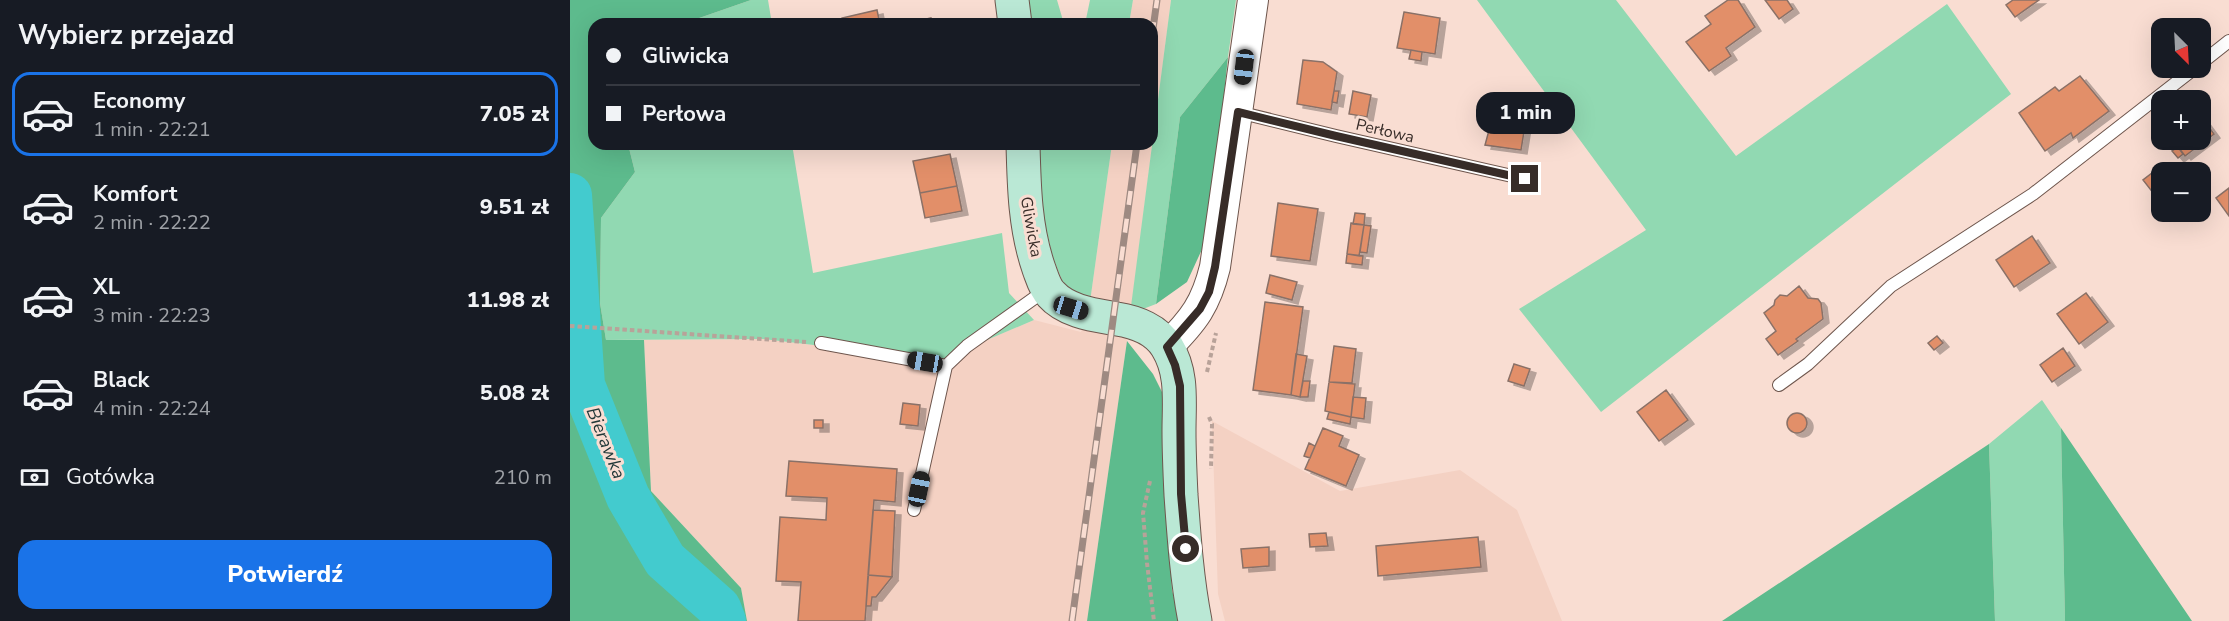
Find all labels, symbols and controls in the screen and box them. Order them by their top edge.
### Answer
text: Wybierz przejazd [18,17,235,54]
north arrow [2151,18,2211,78]
map controls [2151,18,2211,222]
text: Gliwicka [642,41,729,71]
car [1233,48,1255,86]
text: Economy [93,86,185,116]
icon: car [21,87,75,141]
button: + [2151,90,2211,150]
callout: 1 min [1476,92,1574,134]
text: 7.05 zł [480,99,549,129]
text: Perłowa [642,99,726,129]
text: 1 min [1499,99,1552,126]
street label: Perłowa [1354,114,1416,148]
text: 1 min · 22:21 [93,116,211,143]
button: − [2151,162,2211,222]
route end [1511,165,1538,192]
text: Komfort [93,179,177,209]
icon: car [21,180,75,234]
text: 9.51 zł [480,192,549,222]
street label: Gliwicka [1015,195,1047,259]
text: 2 min · 22:22 [93,209,211,236]
text: XL [93,272,120,302]
icon: car [21,273,75,327]
text: 11.98 zł [466,285,549,315]
car [1051,294,1091,322]
text: 3 min · 22:23 [93,302,211,329]
car [906,350,944,374]
text: Black [93,365,149,395]
icon: car [21,366,75,420]
text: 5.08 zł [480,378,549,408]
text: 4 min · 22:24 [93,395,211,422]
water label: Bierawka [581,404,631,482]
icon: cash [18,461,51,494]
text: Gotówka [66,462,155,492]
text: 210 m [494,464,552,491]
car [906,470,932,508]
route start [1172,535,1199,562]
button: Potwierdź [18,540,552,609]

